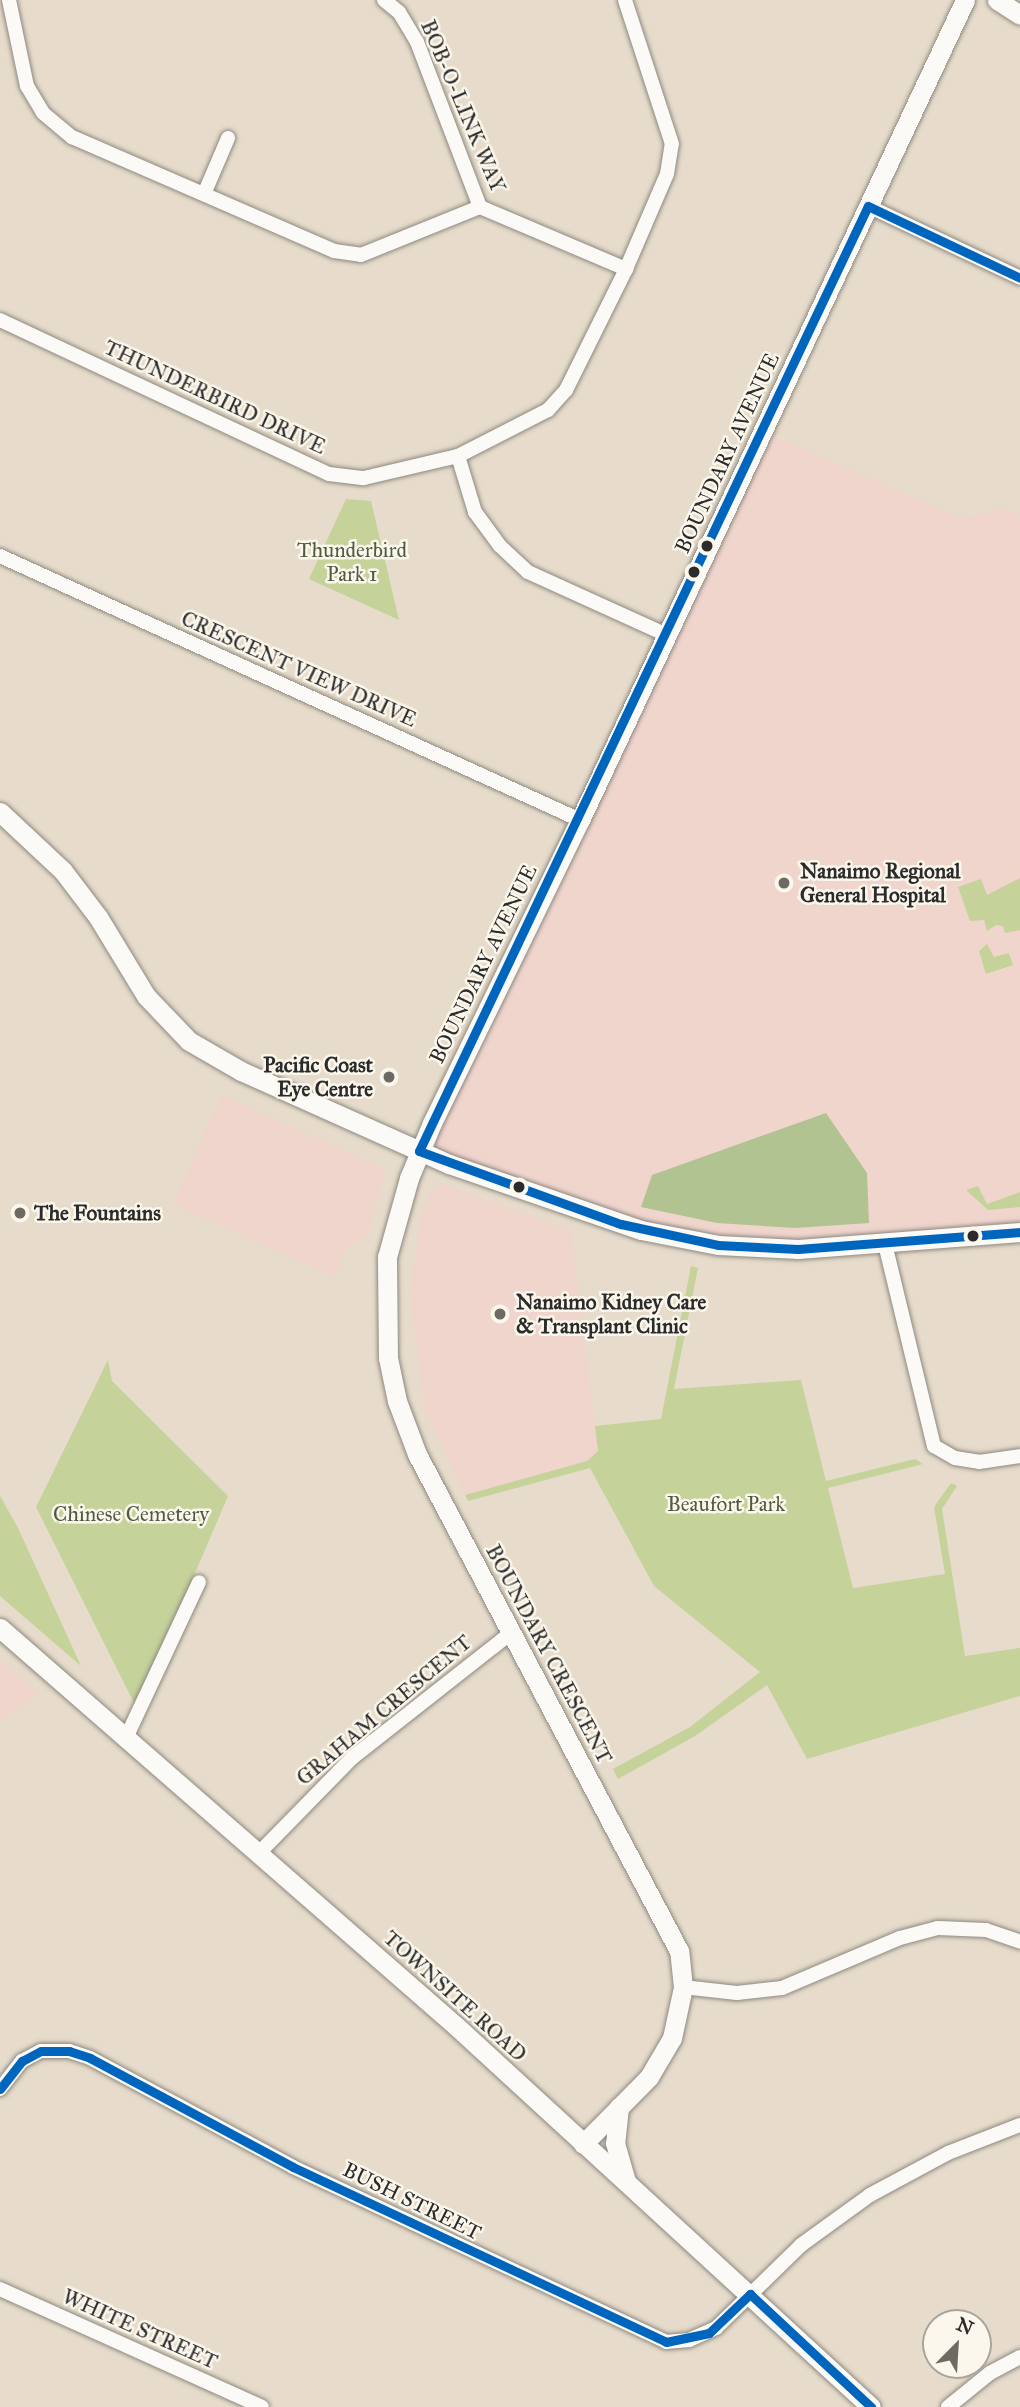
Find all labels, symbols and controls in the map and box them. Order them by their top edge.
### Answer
street label: BOB-O-LINK WAY [415,16,511,196]
street label: THUNDERBIRD DRIVE [100,335,330,459]
street label: BOUNDARY AVENUE [669,349,785,557]
park label: Thunderbird Park 1 [297,537,407,587]
unlabelled marker [700,539,714,553]
unlabelled marker [687,565,701,579]
street label: CRESCENT VIEW DRIVE [177,606,421,732]
place label: Nanaimo Regional General Hospital [800,858,961,908]
street label: BOUNDARY AVENUE [424,860,542,1068]
marker: Nanaimo Regional General Hospital [774,873,794,893]
place label: Pacific Coast Eye Centre [263,1052,373,1102]
marker: Pacific Coast Eye Centre [379,1067,399,1087]
unlabelled marker [512,1180,526,1194]
place label: The Fountains [34,1200,161,1226]
marker: The Fountains [12,1205,28,1221]
unlabelled marker [966,1229,980,1243]
place label: Nanaimo Kidney Care & Transplant Clinic [516,1289,706,1339]
marker: Nanaimo Kidney Care & Transplant Clinic [490,1304,510,1324]
park label: Beaufort Park [667,1491,785,1517]
park label: Chinese Cemetery [53,1501,209,1527]
street label: BOUNDARY CRESCENT [481,1540,617,1768]
street label: GRAHAM CRESCENT [291,1629,477,1791]
street label: TOWNSITE ROAD [378,1925,532,2067]
street label: BUSH STREET [339,2157,485,2245]
street label: WHITE STREET [59,2284,221,2374]
north arrow [922,2309,992,2379]
text: N [953,2312,977,2340]

